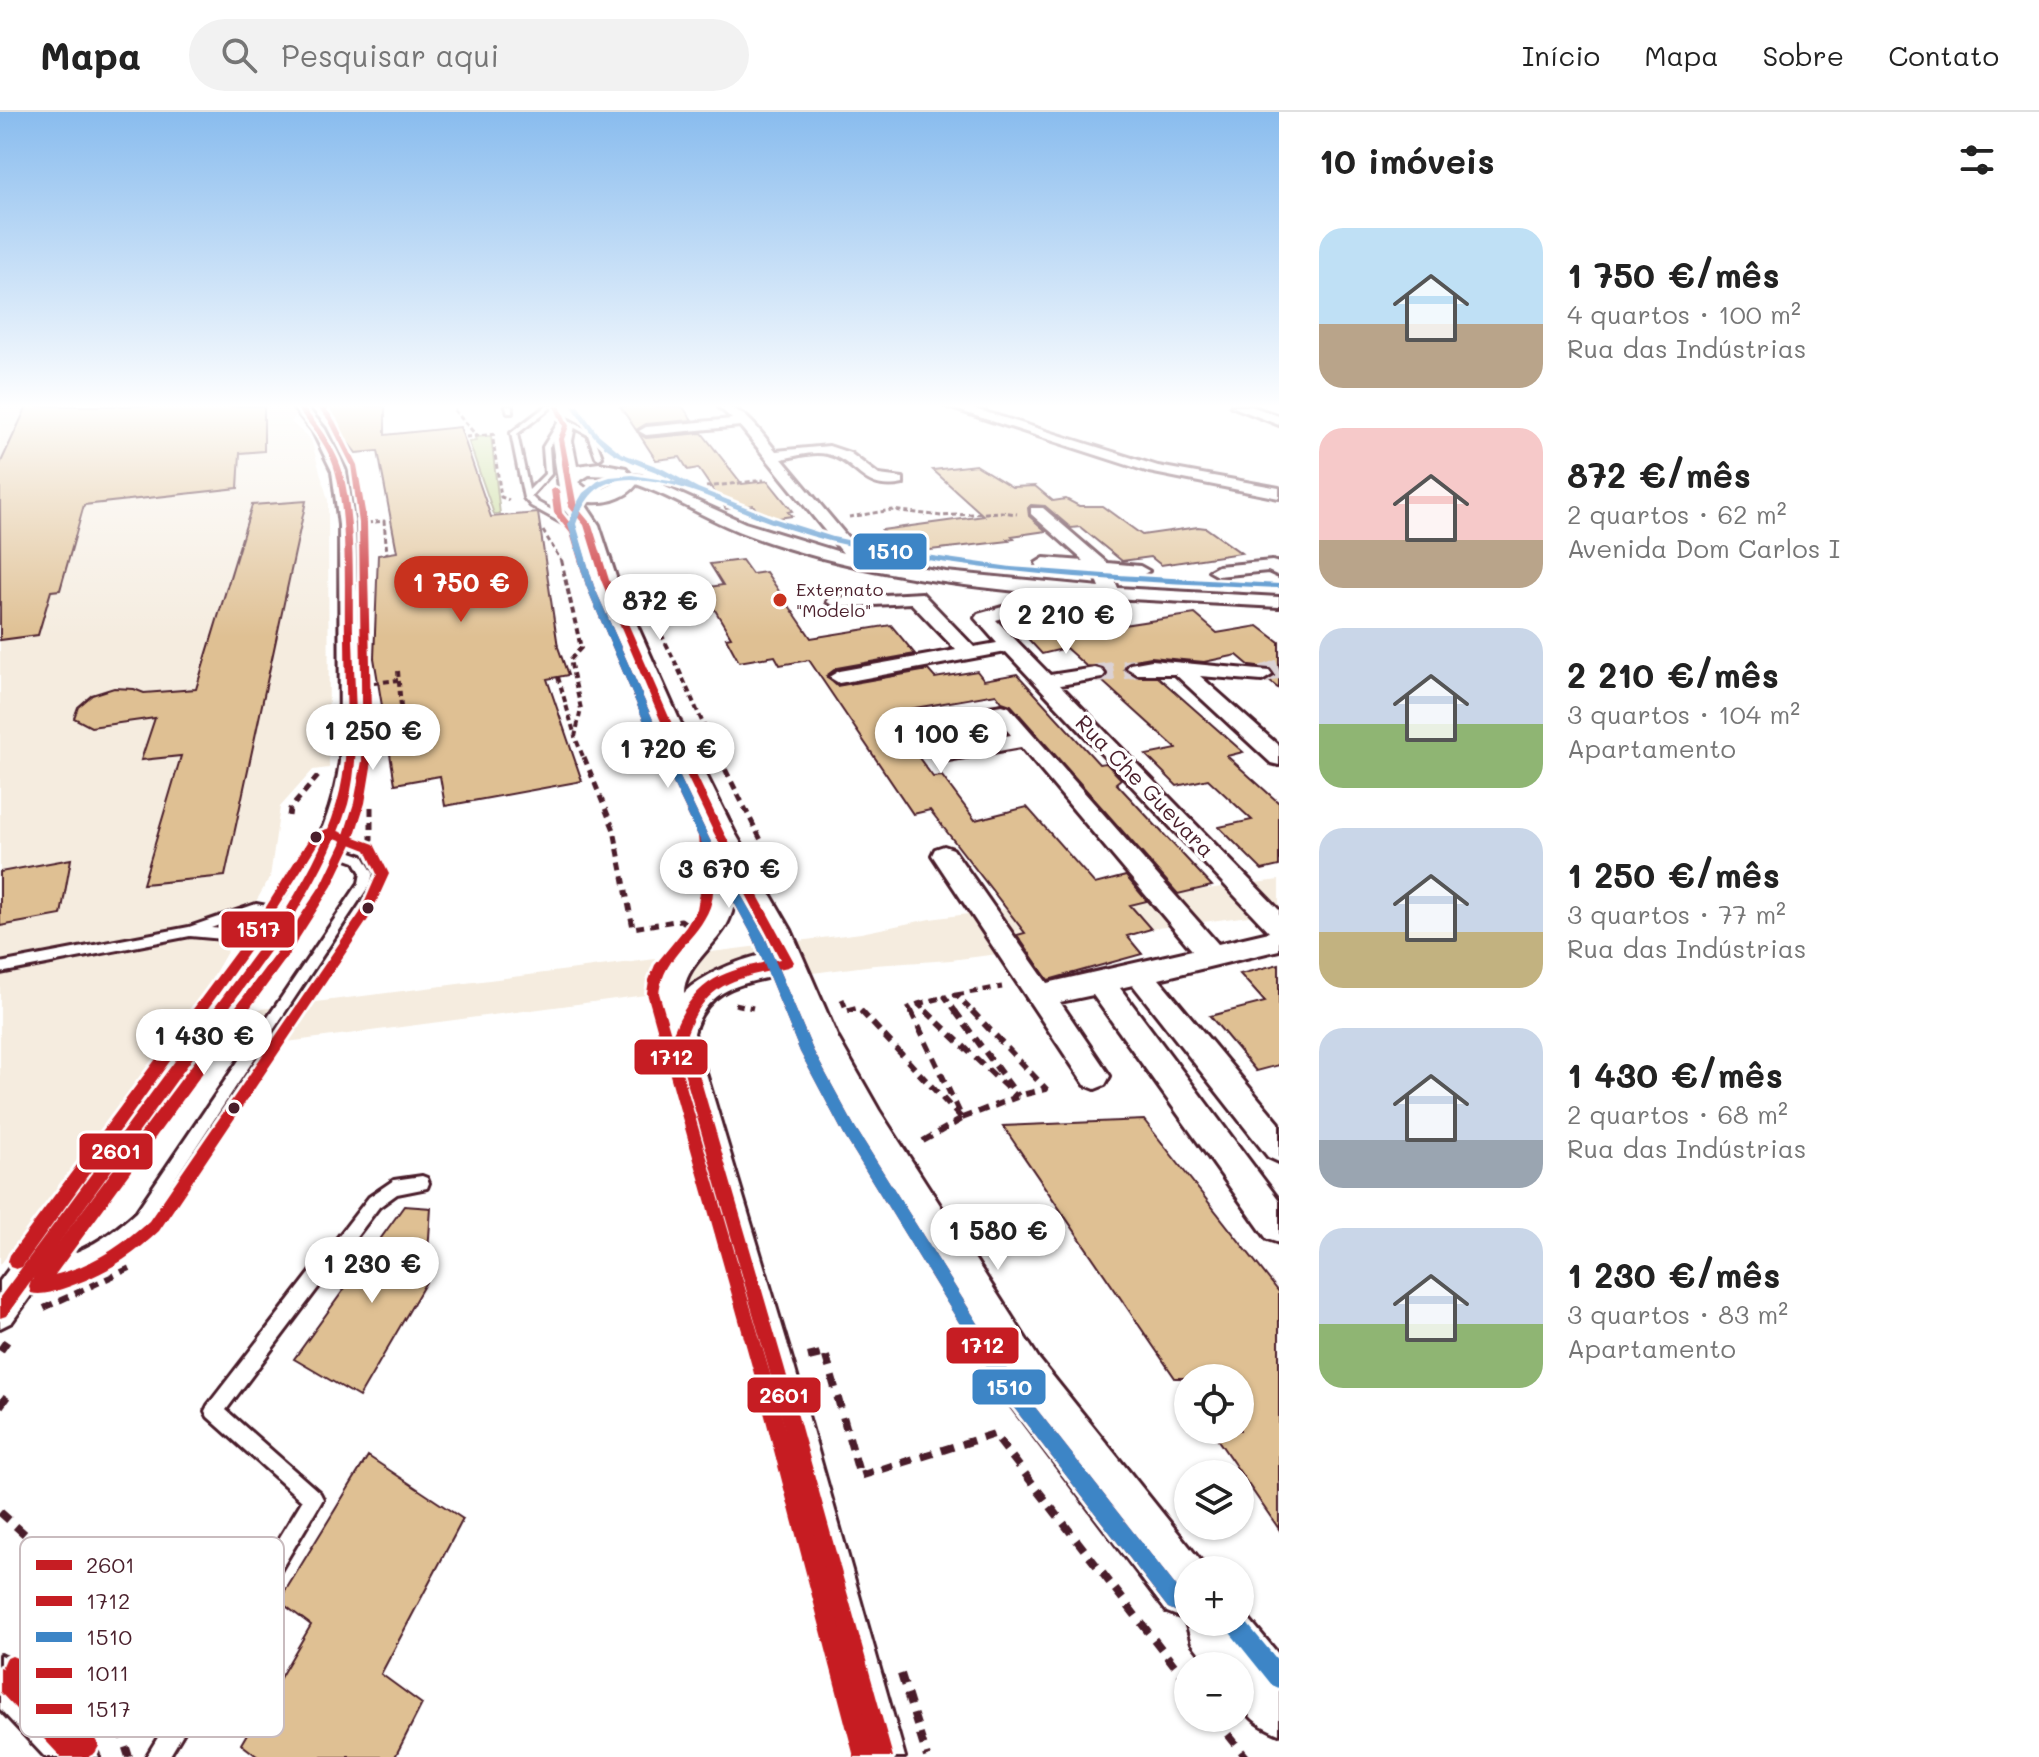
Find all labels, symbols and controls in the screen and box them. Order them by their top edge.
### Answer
search box [189,19,749,91]
text: Mapa [40,30,141,80]
icon: search [217,33,261,77]
text: Pesquisar aqui [281,35,499,75]
text: Início [1522,37,1600,73]
text: Mapa [1644,37,1719,73]
text: Sobre [1763,37,1844,73]
text: Contato [1888,37,1999,73]
text: 10 imóveis [1319,138,1495,183]
icon: filters [1955,138,1999,182]
text: 1 750 €/mês [1567,252,1780,297]
icon: home [1383,260,1479,356]
text: 4 quartos · 100 m² [1567,297,1801,331]
text: Rua das Indústrias [1567,331,1806,365]
text: 872 €/mês [1567,452,1751,497]
icon: home [1383,460,1479,556]
text: 2 quartos · 62 m² [1567,497,1786,531]
text: Avenida Dom Carlos I [1567,531,1840,565]
line badge: 1510 [852,532,928,571]
text: 1510 [867,536,913,565]
pin: 1 750 € [387,556,535,624]
text: 1 750 € [412,565,510,599]
pin: 872 € [604,574,716,642]
place label: Externato "Modelo" [796,577,884,622]
text: 872 € [622,583,698,617]
pin: 2 210 € [992,588,1140,656]
marker: Externato "Modelo" [771,591,789,609]
text: 2 210 € [1017,597,1115,631]
text: 2 210 €/mês [1567,652,1779,697]
icon: home [1383,660,1479,756]
text: 3 quartos · 104 m² [1567,697,1800,731]
pin: 1 250 € [299,704,447,772]
pin: 1 100 € [867,707,1015,775]
street label: Rua Che Guevara [1070,708,1221,863]
text: 1 250 € [324,713,422,747]
text: 1 100 € [893,716,989,750]
pin: 1 720 € [594,722,742,790]
text: 1 720 € [619,731,717,765]
text: Apartamento [1567,731,1736,765]
unlabelled marker [308,829,324,845]
pin: 3 670 € [655,842,803,910]
text: 3 670 € [678,851,780,885]
text: 1 250 €/mês [1567,852,1780,897]
icon: home [1383,860,1479,956]
text: 3 quartos · 77 m² [1567,897,1786,931]
unlabelled marker [360,900,376,916]
line badge: 1517 [220,910,296,949]
text: 1517 [236,914,280,943]
text: Rua das Indústrias [1567,931,1806,965]
pin: 1 430 € [130,1009,278,1077]
text: 1 430 € [154,1018,254,1052]
line badge: 1712 [633,1038,709,1076]
text: 1712 [649,1042,693,1071]
text: 1 430 €/mês [1567,1052,1783,1097]
icon: home [1383,1060,1479,1156]
text: 2 quartos · 68 m² [1567,1097,1788,1131]
unlabelled marker [226,1100,242,1116]
text: Rua das Indústrias [1567,1131,1806,1165]
line badge: 2601 [78,1132,154,1171]
text: 2601 [91,1136,141,1165]
pin: 1 580 € [924,1204,1072,1272]
text: 1 580 € [948,1213,1048,1247]
pin: 1 230 € [298,1237,446,1305]
text: 1 230 € [323,1246,421,1280]
text: 1 230 €/mês [1567,1252,1780,1297]
icon: home [1383,1260,1479,1356]
text: 3 quartos · 83 m² [1567,1297,1788,1331]
line badge: 1712 [945,1326,1020,1365]
text: 1712 [960,1330,1004,1359]
text: Apartamento [1567,1331,1736,1365]
map controls [1174,1364,1254,1732]
button: locate [1174,1364,1254,1444]
line badge: 1510 [971,1368,1047,1406]
text: 1510 [986,1372,1032,1401]
line badge: 2601 [746,1376,822,1414]
text: 2601 [759,1380,809,1409]
button: layers [1174,1460,1254,1540]
legend [20,1537,284,1737]
text: 2601 [86,1550,135,1579]
button: + [1174,1556,1254,1636]
text: 1712 [86,1586,130,1615]
text: 1510 [86,1622,132,1651]
button: − [1174,1652,1254,1732]
text: 1011 [86,1658,129,1687]
text: 1517 [86,1694,131,1723]

